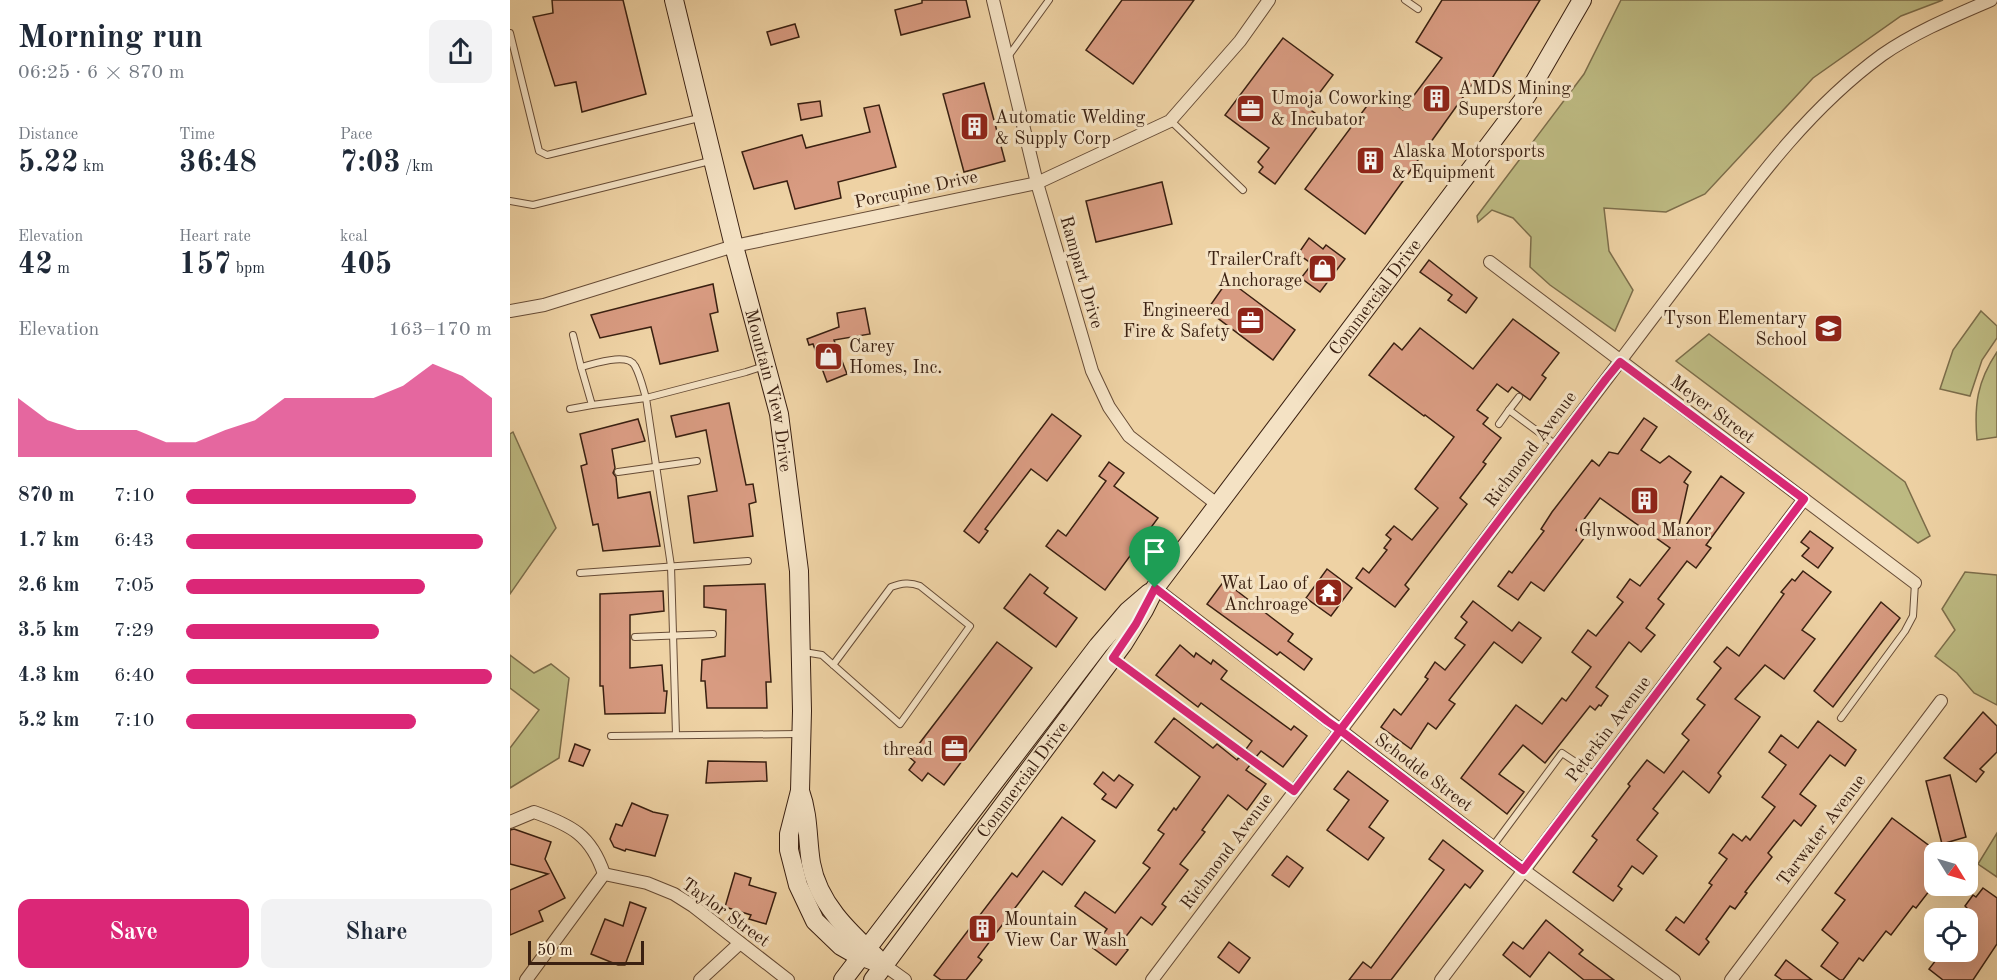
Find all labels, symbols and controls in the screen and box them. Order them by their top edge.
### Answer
button: share [429,20,492,83]
text: Morning run [18,22,203,55]
text: 06:25 · 6 × 870 m [18,63,185,83]
place label: AMDS Mining Superstore [1458,80,1571,119]
building icon: AMDS Mining Superstore [1421,82,1453,114]
place label: Umoja Coworking & Incubator [1271,90,1412,129]
office icon: Umoja Coworking & Incubator [1234,92,1266,124]
place label: Automatic Welding & Supply Corp [995,109,1145,148]
building icon: Automatic Welding & Supply Corp [958,111,990,143]
text: Distance [18,127,78,143]
text: Time [179,127,215,143]
text: Pace [340,127,372,143]
place label: Alaska Motorsports & Equipment [1392,143,1545,182]
building icon: Alaska Motorsports & Equipment [1355,145,1387,177]
text: 5.22 [18,148,79,178]
text: 36:48 [179,148,257,178]
text: 7:03 [340,148,401,178]
text: km [79,159,104,175]
text: /km [401,159,433,175]
street label: Porcupine Drive [853,168,979,212]
street label: Rampart Drive [1056,214,1106,331]
text: Elevation [18,229,83,245]
text: Heart rate [179,229,251,245]
text: kcal [340,229,368,245]
street label: Commercial Drive [1326,236,1425,359]
text: 42 [18,250,53,280]
text: 157 [179,250,231,280]
text: 405 [340,250,392,280]
place label: TrailerCraft Anchorage [1207,251,1302,290]
shop icon: TrailerCraft Anchorage [1307,253,1339,285]
text: m [53,261,70,277]
text: bpm [231,261,265,277]
place label: Engineered Fire & Safety [1123,302,1230,341]
office icon: Engineered Fire & Safety [1235,304,1267,336]
street label: Mountain View Drive [741,307,794,473]
place label: Tyson Elementary School [1663,310,1807,349]
school or university icon: Tyson Elementary School [1812,312,1844,344]
text: Elevation [18,320,99,340]
text: 163–170 m [389,320,492,340]
place label: Carey Homes, Inc. [849,338,942,377]
shop icon: Carey Homes, Inc. [812,340,844,372]
street label: Meyer Street [1667,372,1758,447]
street label: Richmond Avenue [1482,388,1580,511]
building icon: Glynwood Manor [1629,485,1661,517]
text: 870 m [18,486,74,506]
text: 7:10 [114,486,154,506]
place label: Glynwood Manor [1579,522,1712,540]
pin [1129,526,1180,588]
text: 1.7 km [18,531,80,551]
text: 6:43 [114,531,154,551]
icon: arrive [1138,535,1171,568]
place label: Wat Lao of Anchroage [1220,575,1309,614]
text: 2.6 km [18,576,80,596]
text: 7:05 [114,576,154,596]
temple icon: Wat Lao of Anchroage [1313,577,1345,609]
text: 3.5 km [18,621,80,641]
text: 7:29 [114,621,154,641]
text: 4.3 km [18,666,80,686]
text: 6:40 [114,666,154,686]
street label: Peterkin Avenue [1563,673,1654,786]
text: 5.2 km [18,711,80,731]
text: 7:10 [114,711,154,731]
street label: Commercial Drive [974,718,1072,842]
street label: Schodde Street [1371,730,1476,815]
office icon: thread [938,733,970,765]
place label: thread [883,741,933,759]
street label: Tarwater Avenue [1774,771,1870,890]
street label: Richmond Avenue [1178,790,1276,913]
north arrow [1924,842,1978,896]
map controls [1924,842,1978,962]
street label: Taylor Street [678,875,773,951]
button: Save [18,899,249,968]
button: Share [261,899,492,968]
button: locate [1924,908,1978,962]
place label: Mountain View Car Wash [1004,911,1127,950]
building icon: Mountain View Car Wash [967,913,999,945]
scale bar [528,938,644,966]
text: 50 m [537,943,573,959]

